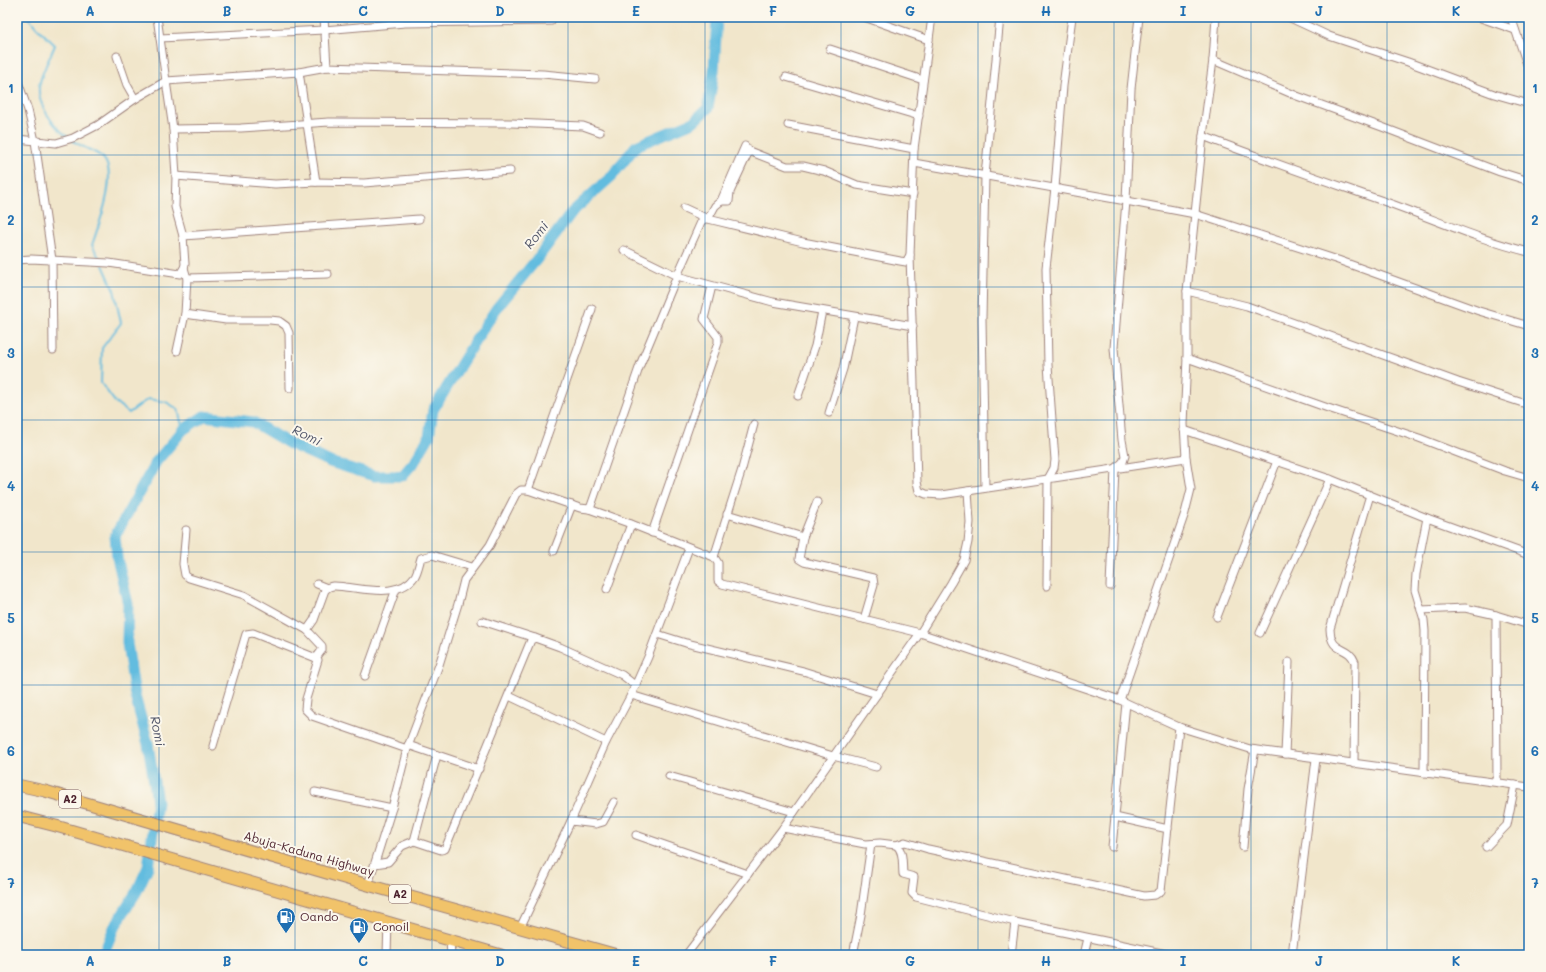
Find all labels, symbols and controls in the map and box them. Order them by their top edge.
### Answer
text: A [85,2,95,19]
text: B [223,2,232,19]
text: C [358,2,368,19]
text: D [495,2,505,19]
text: E [632,2,640,19]
text: F [769,2,777,19]
text: G [905,2,915,19]
text: H [1041,2,1051,19]
text: I [1180,2,1187,19]
text: J [1315,2,1323,19]
text: K [1452,2,1461,19]
text: 1 [8,79,14,96]
text: 1 [1532,79,1538,96]
text: 2 [7,211,15,228]
text: 2 [1531,211,1539,228]
water label: Romi [520,217,552,252]
text: 3 [7,344,15,361]
text: 3 [1531,344,1539,361]
water label: Romi [290,420,325,449]
text: 4 [7,477,15,494]
text: 4 [1531,477,1539,494]
text: 5 [7,609,15,626]
text: 5 [1531,609,1539,626]
water label: Romi [147,714,170,747]
text: 6 [7,742,15,759]
text: 6 [1531,742,1539,759]
road number: A2 [59,790,81,808]
street label: Abuja-Kaduna Highway [242,827,376,879]
text: 7 [7,874,15,891]
text: 7 [1531,874,1539,891]
road number: A2 [389,885,411,903]
fuel station icon: Oando [275,906,297,934]
place label: Oando [300,908,338,924]
fuel station icon: Conoil [348,916,370,944]
place label: Conoil [373,918,409,934]
text: A [85,952,95,969]
text: B [223,952,232,969]
text: C [358,952,368,969]
text: D [495,952,505,969]
text: E [632,952,640,969]
text: F [769,952,777,969]
text: G [905,952,915,969]
text: H [1041,952,1051,969]
text: I [1180,952,1187,969]
text: J [1315,952,1323,969]
text: K [1452,952,1461,969]

